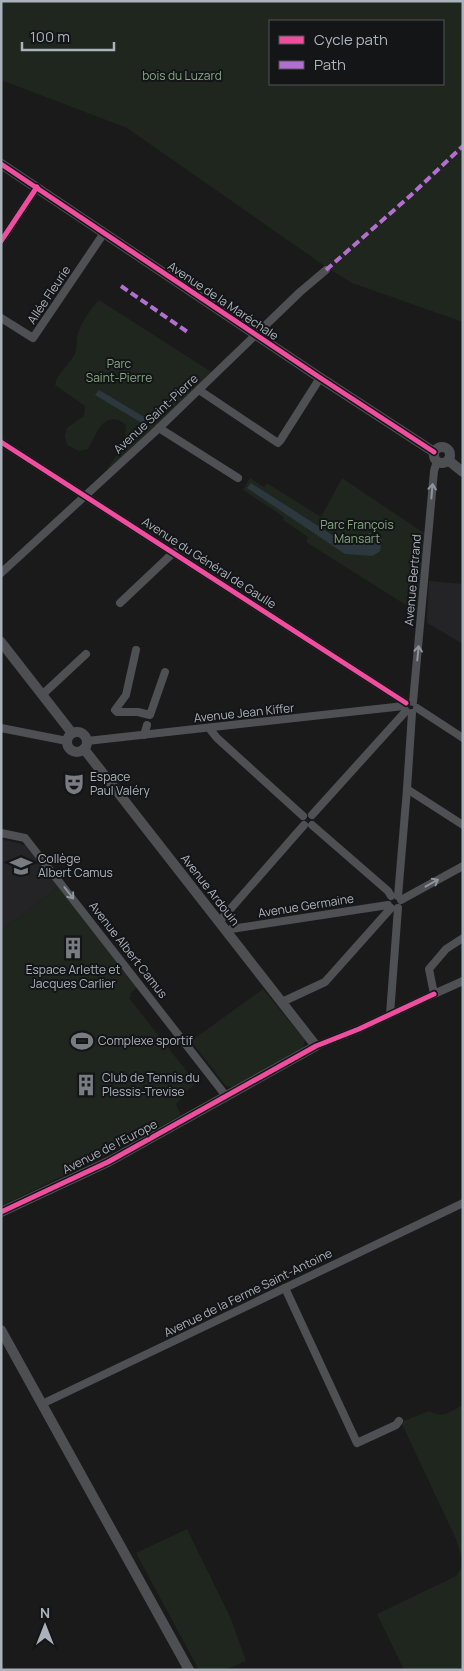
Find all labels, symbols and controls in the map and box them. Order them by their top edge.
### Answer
scale bar [22,20,115,52]
legend [269,20,444,85]
text: 100 m [30,26,70,47]
text: Cycle path [314,29,388,50]
text: Path [314,54,346,75]
park label: bois du Luzard [142,67,222,84]
street label: Avenue de la Maréchale [165,257,282,344]
street label: Allée Fleurie [23,262,74,327]
park label: Parc Saint-Pierre [86,355,152,386]
street label: Avenue Saint-Pierre [110,370,202,457]
one-way arrow [427,483,437,499]
street label: Avenue du Général de Gaulle [139,513,280,612]
park label: Parc François Mansart [320,516,394,547]
street label: Avenue Bertrand [400,533,425,626]
one-way arrow [413,645,423,661]
street label: Avenue Jean Kiffer [193,699,296,726]
place label: Espace Paul Valéry [90,768,150,799]
theatre icon: Espace Paul Valéry [61,771,87,797]
place label: Collège Albert Camus [38,850,113,881]
street label: Avenue Ardouin [177,850,244,929]
school or university icon: Collège Albert Camus [8,853,34,879]
one-way arrow [424,878,439,887]
one-way arrow [64,886,74,900]
street label: Avenue Germaine [257,890,355,921]
street label: Avenue Albert Camus [85,898,172,1002]
building icon: Espace Arlette et Jacques Carlier [60,935,86,961]
place label: Espace Arlette et Jacques Carlier [26,961,121,992]
sports icon: Complexe sportif [69,1028,95,1054]
place label: Complexe sportif [98,1032,193,1049]
place label: Club de Tennis du Plessis-Trevise [102,1069,200,1100]
building icon: Club de Tennis du Plessis-Trevise [73,1072,99,1098]
street label: Avenue de l'Europe [59,1115,160,1178]
street label: Avenue de la Ferme Saint-Antoine [161,1244,335,1341]
north arrow [20,1601,70,1651]
text: N [40,1603,50,1622]

